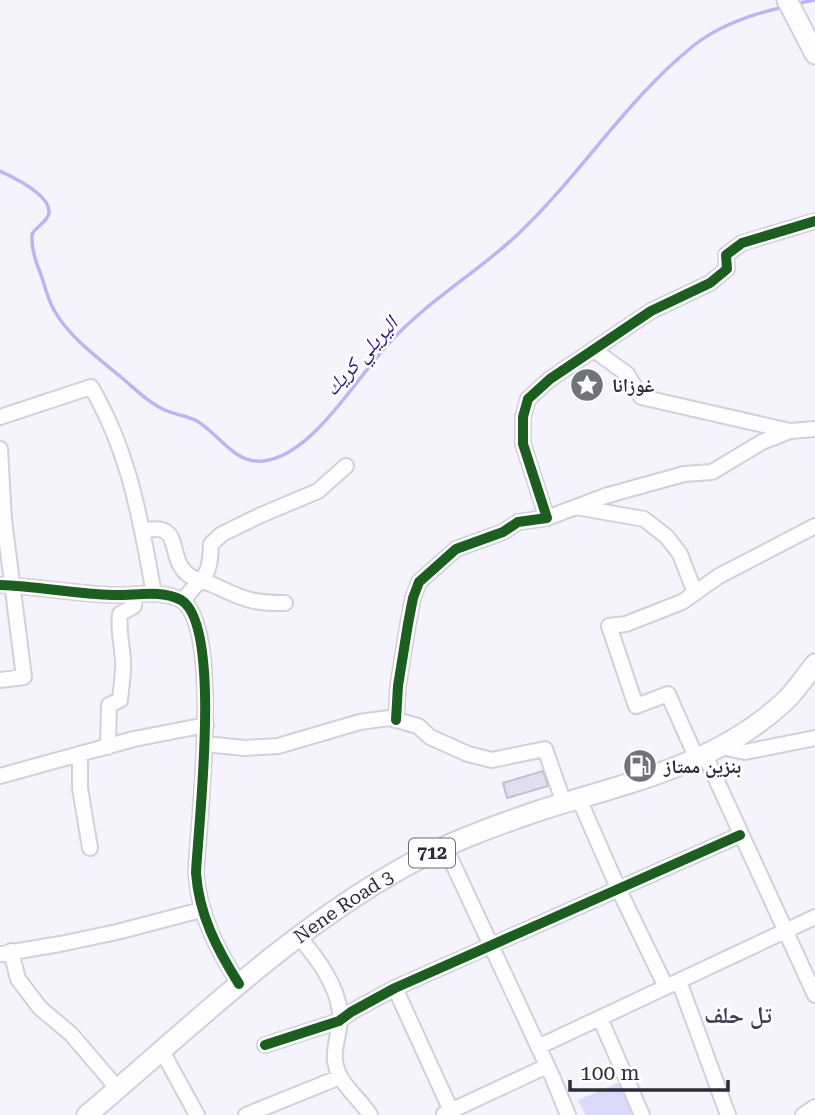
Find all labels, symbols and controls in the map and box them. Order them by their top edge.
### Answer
water label: اليريلي كريك [319,310,407,403]
place icon: غوزانا [568,366,606,404]
place label: غوزانا [612,374,655,397]
fuel station icon: بنزين ممتاز [621,747,659,785]
place label: بنزين ممتاز [663,755,741,778]
road number: 712 [409,838,455,868]
street label: Nene Road 3 [289,865,397,948]
district label: تل حلف [704,1002,773,1029]
scale bar [570,1048,728,1092]
text: 100 m [580,1061,640,1085]

